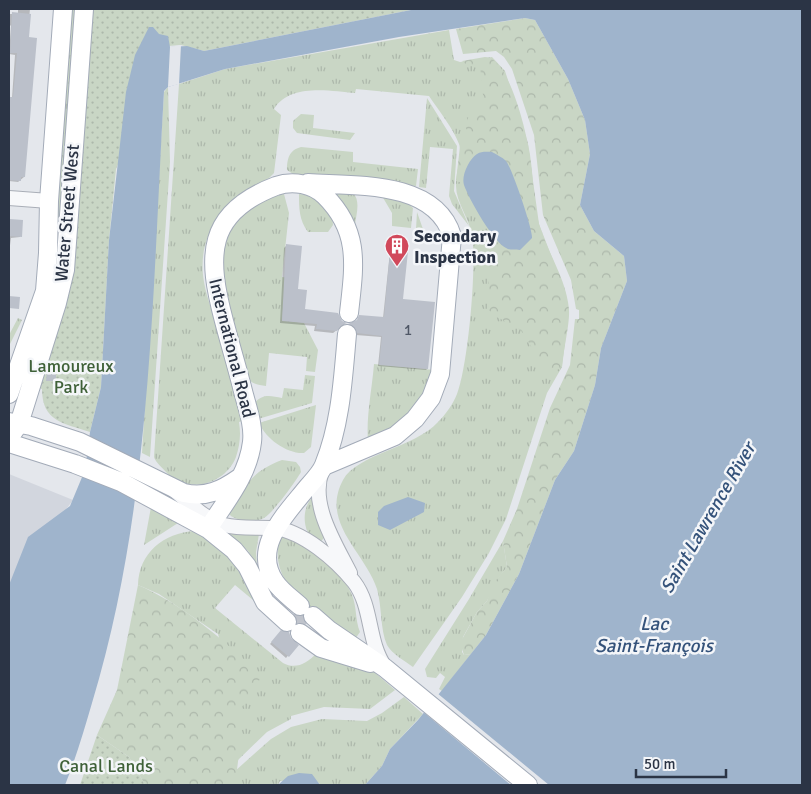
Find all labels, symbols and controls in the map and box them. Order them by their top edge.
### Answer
street label: Water Street West [50,143,84,283]
place label: Secondary Inspection [414,225,496,268]
building icon: Secondary Inspection [384,233,410,267]
street label: International Road [204,276,260,420]
house number: 1 [404,321,412,339]
park label: Lamoureux Park [28,355,114,398]
water label: Saint Lawrence River [655,436,762,598]
water label: Lac Saint-François [595,612,714,658]
scale bar [636,746,726,778]
park label: Canal Lands [59,755,153,777]
text: 50 m [644,755,675,773]

